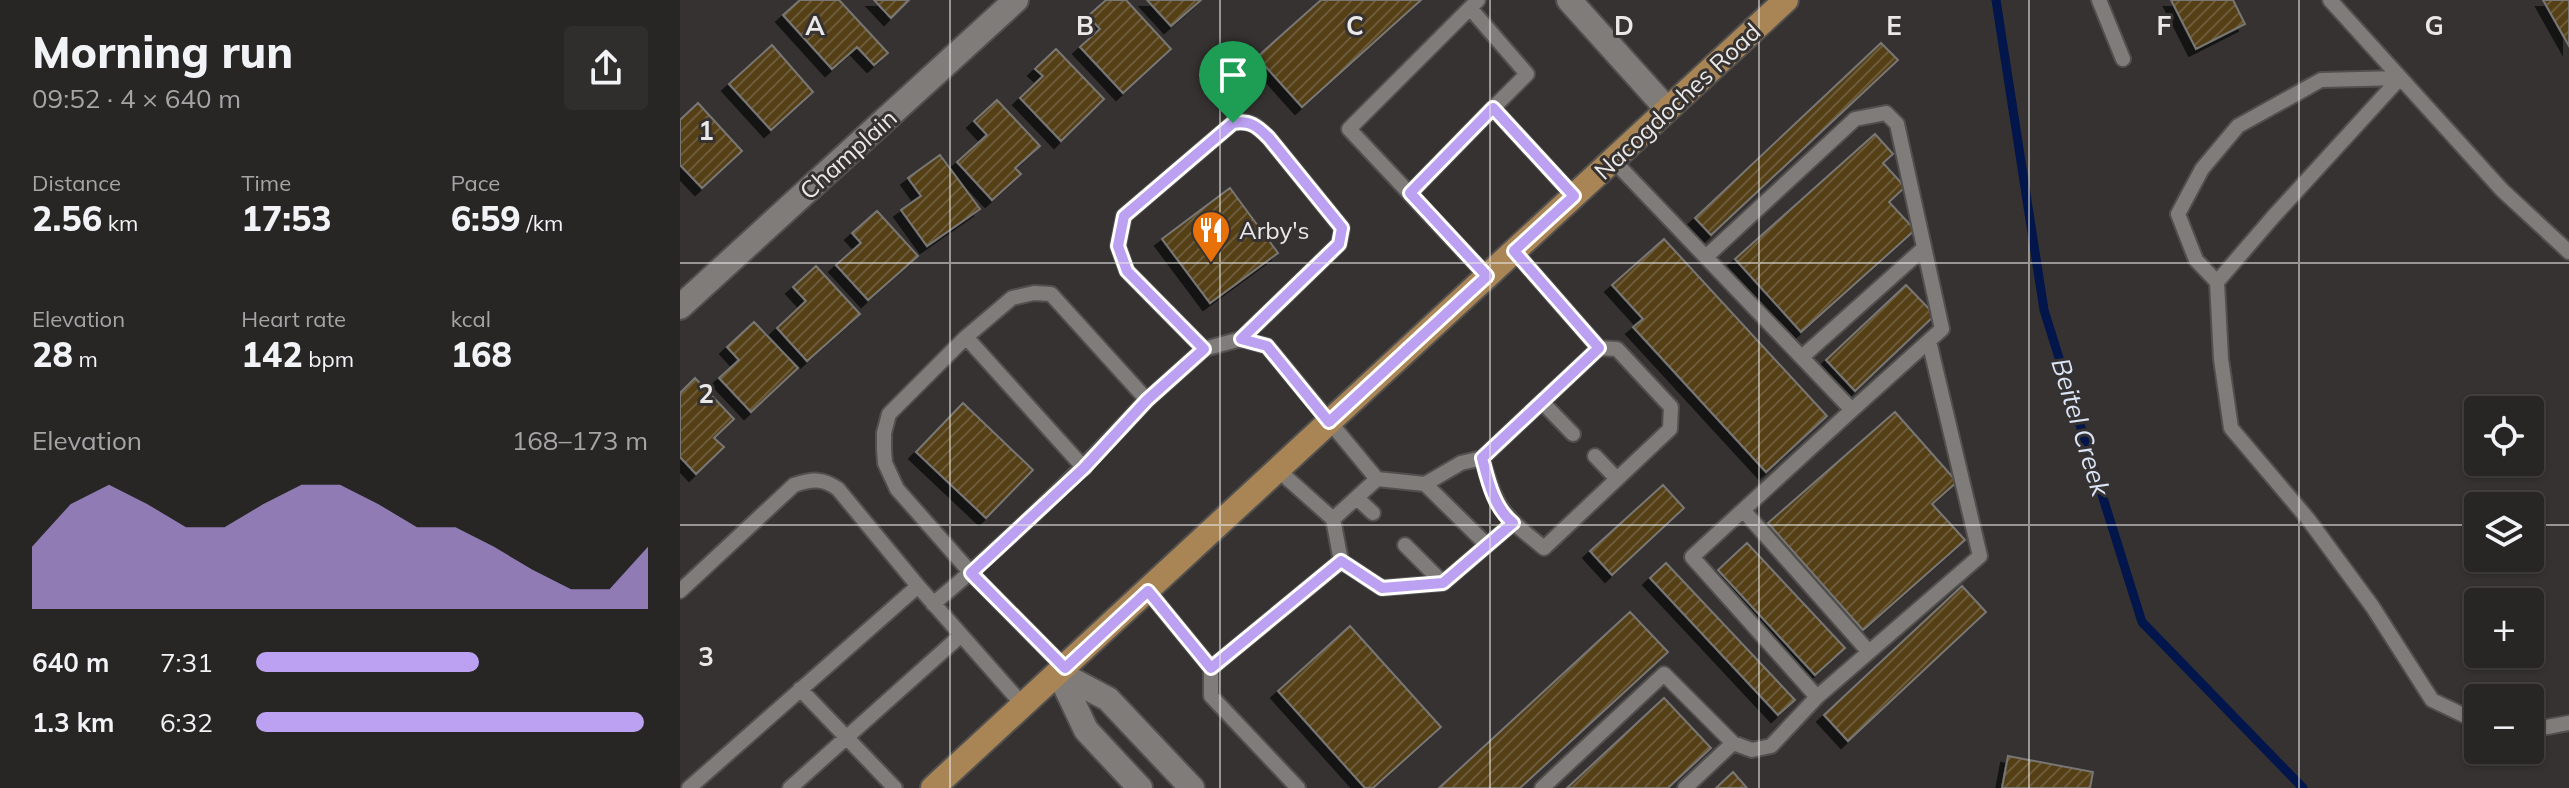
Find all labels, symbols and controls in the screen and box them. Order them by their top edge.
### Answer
text: A [805,9,825,42]
text: B [1076,9,1094,42]
text: C [1346,9,1364,42]
text: D [1614,9,1634,42]
text: E [1886,9,1902,42]
text: F [2157,9,2172,42]
text: G [2424,9,2444,42]
street label: Nacogdoches Road [1588,16,1766,186]
text: Morning run [32,24,293,79]
button: share [564,26,648,110]
pin [1199,41,1267,123]
icon: arrive [1211,53,1255,97]
text: 09:52 · 4 × 640 m [32,82,241,115]
street label: Champlain [793,103,903,205]
text: 1 [698,114,714,147]
text: Distance [32,169,121,197]
text: Time [241,169,291,197]
text: Pace [451,169,500,197]
text: 2.56 [32,197,102,240]
text: 17:53 [241,197,332,240]
text: 6:59 [451,197,521,240]
text: km [102,209,138,237]
text: /km [521,209,563,237]
restaurant icon: Arby's [1190,209,1232,264]
place label: Arby's [1239,215,1310,245]
text: Elevation [32,305,125,333]
text: Heart rate [241,305,346,333]
text: kcal [451,305,491,333]
text: 28 [32,333,73,376]
text: 142 [241,333,303,376]
text: 168 [451,333,512,376]
text: m [73,345,98,373]
text: bpm [303,345,354,373]
water label: Beitel Creek [2044,354,2118,501]
text: 2 [698,377,714,410]
map controls [2464,396,2544,764]
button: locate [2464,396,2544,476]
text: Elevation [32,424,142,457]
text: 168–173 m [512,424,648,457]
button: layers [2464,492,2544,572]
button: + [2464,588,2544,668]
text: 3 [698,640,714,673]
text: 640 m [32,646,109,679]
text: 7:31 [160,646,213,679]
button: − [2464,684,2544,764]
text: 1.3 km [32,706,115,739]
text: 6:32 [160,706,213,739]

